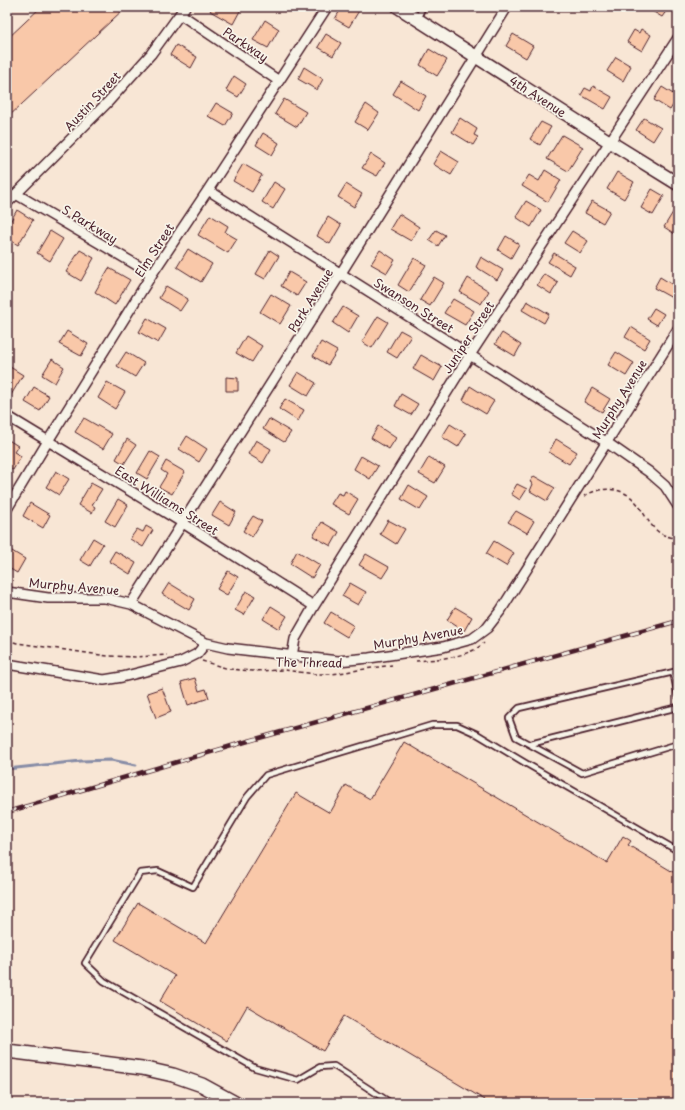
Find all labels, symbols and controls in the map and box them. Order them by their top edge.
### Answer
street label: Parkway [220,22,272,66]
street label: Austin Street [60,67,125,135]
street label: 4th Avenue [506,71,570,121]
street label: S Parkway [59,200,121,248]
street label: Elm Street [130,220,178,280]
street label: Park Avenue [283,264,337,335]
street label: Swanson Street [370,273,458,337]
street label: Juniper Street [438,297,498,377]
street label: Murphy Avenue [587,356,651,442]
street label: East Williams Street [112,461,222,539]
street label: Murphy Avenue [28,573,120,599]
street label: Murphy Avenue [372,620,464,654]
street label: The Thread [275,652,343,672]

